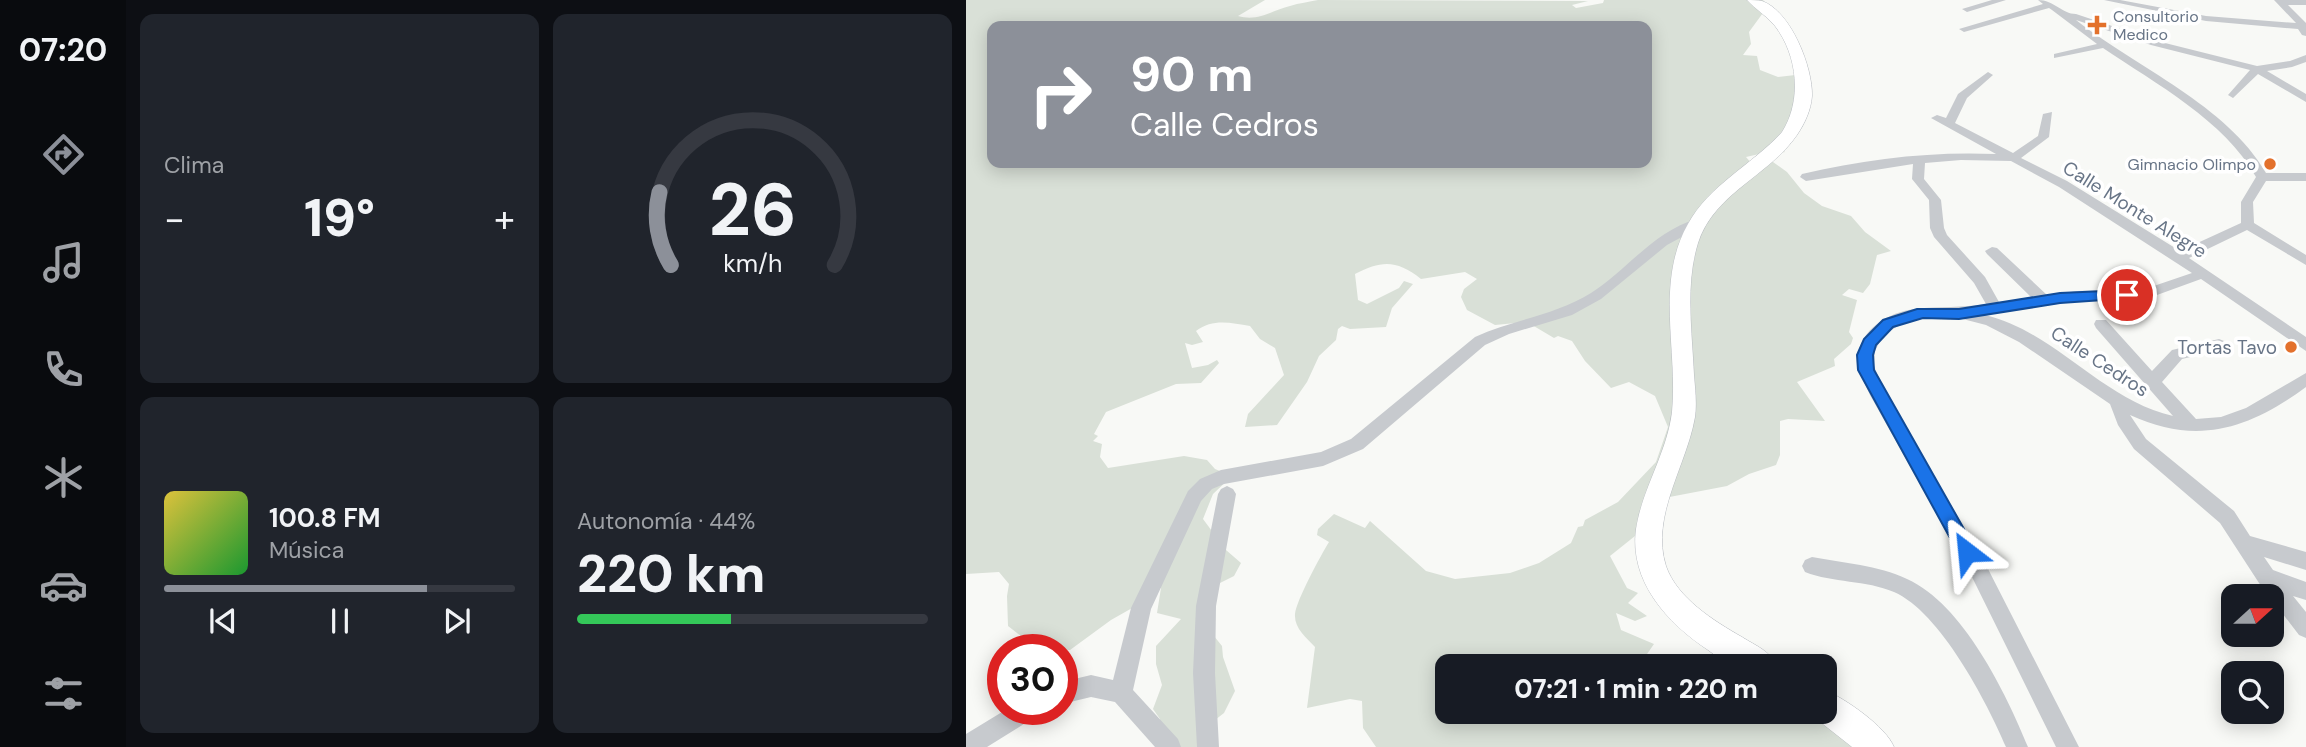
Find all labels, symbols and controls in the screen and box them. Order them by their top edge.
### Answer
place label: Consultorio Medico [2113,6,2199,45]
marker: Consultorio Medico [2087,15,2107,35]
text: 07:20 [19,29,107,71]
text: 90 m [1130,42,1253,106]
icon: right [1015,49,1106,140]
text: Calle Cedros [1130,104,1319,146]
icon: directions [39,130,88,179]
text: Clima [164,150,224,180]
place label: Gimnacio Olimpo [2128,154,2256,175]
street label: Calle Monte Alegre [2058,155,2211,264]
marker: Gimnacio Olimpo [2262,156,2278,172]
text: 26 [708,163,797,258]
text: 19° [304,184,375,252]
text: − [164,194,185,244]
text: + [494,194,515,244]
icon: music [39,238,88,287]
text: km/h [723,246,782,279]
pin [2097,265,2157,325]
icon: arrive [2108,276,2146,314]
street label: Calle Cedros [2046,320,2154,402]
place label: Tortas Tavo [2177,335,2277,360]
marker: Tortas Tavo [2283,339,2299,355]
icon: phone [39,345,88,394]
icon: climate [39,453,88,502]
text: 100.8 FM [269,501,381,535]
text: Autonomía · 44% [577,506,755,536]
position arrow [1930,515,2004,589]
text: Música [269,535,344,565]
text: 220 km [577,540,765,608]
icon: car [39,561,88,610]
north arrow [2221,584,2284,648]
map controls [2221,584,2284,724]
icon: previous [204,602,242,640]
icon: pause [321,602,359,640]
icon: next [438,602,476,640]
speed limit sign: 30 [987,634,1078,725]
button: search [2221,661,2284,724]
icon: filters [39,669,88,718]
text: 07:21 · 1 min · 220 m [1514,672,1758,706]

